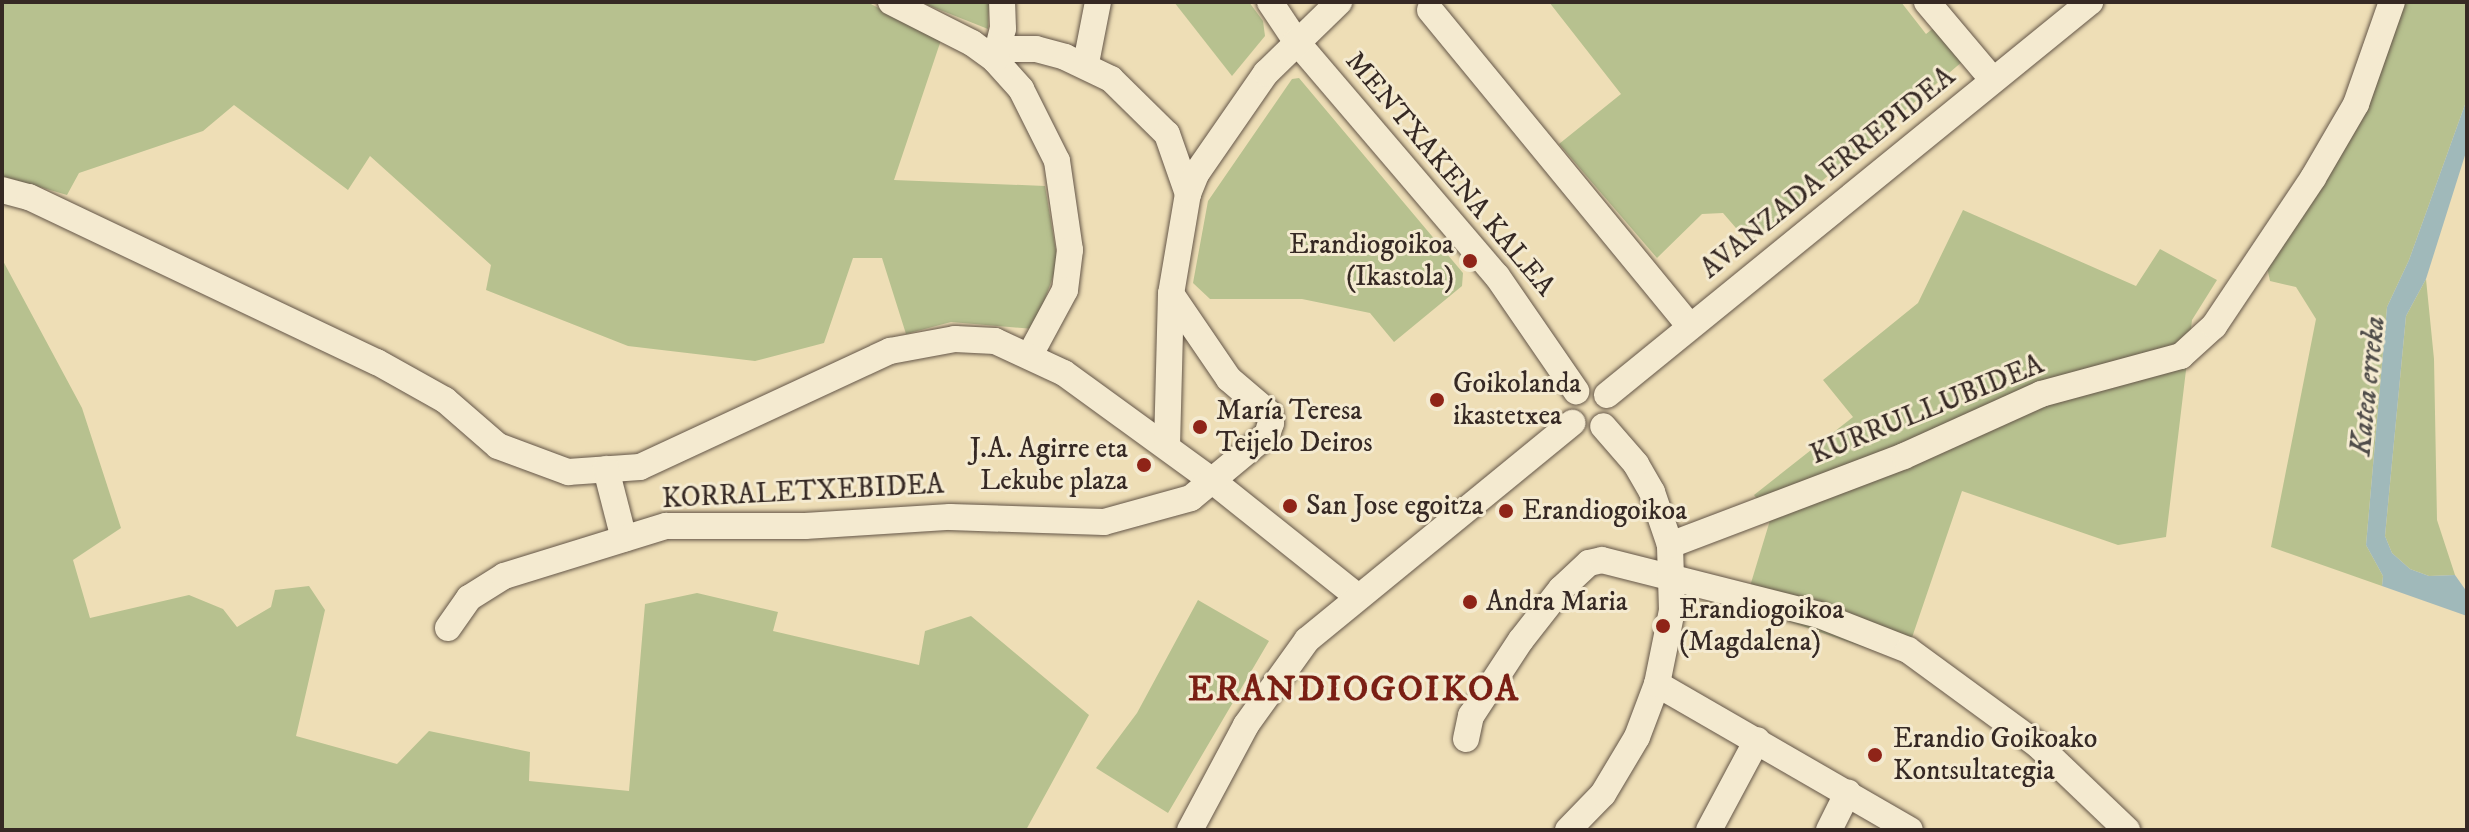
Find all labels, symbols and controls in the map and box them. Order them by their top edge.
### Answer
street label: MENTXAKENA KALEA [1338,45,1562,303]
street label: AVANZADA ERREPIDEA [1694,60,1962,286]
place label: Erandiogoikoa (Ikastola) [1289,228,1454,294]
marker: Erandiogoikoa (Ikastola) [1461,252,1479,270]
water label: Katea erreka [2344,314,2394,458]
street label: KURRULLUBIDEA [1805,348,2049,472]
place label: Goikolanda ikastetxea [1453,367,1581,433]
marker: Goikolanda ikastetxea [1428,391,1446,409]
place label: María Teresa Teijelo Deiros [1216,394,1373,460]
marker: María Teresa Teijelo Deiros [1191,418,1209,436]
place label: J.A. Agirre eta Lekube plaza [970,432,1128,498]
marker: J.A. Agirre eta Lekube plaza [1135,456,1153,474]
street label: KORRALETXEBIDEA [661,468,945,516]
place label: San Jose egoitza [1306,489,1483,523]
place label: Erandiogoikoa [1522,494,1687,528]
marker: San Jose egoitza [1281,497,1299,515]
marker: Erandiogoikoa [1497,502,1515,520]
place label: Andra Maria [1486,585,1628,619]
marker: Andra Maria [1461,593,1479,611]
place label: Erandiogoikoa (Magdalena) [1679,593,1844,659]
marker: Erandiogoikoa (Magdalena) [1654,617,1672,635]
district label: ERANDIOGOIKOA [1188,668,1520,712]
place label: Erandio Goikoako Kontsultategia [1893,722,2097,788]
marker: Erandio Goikoako Kontsultategia [1864,744,1886,766]

